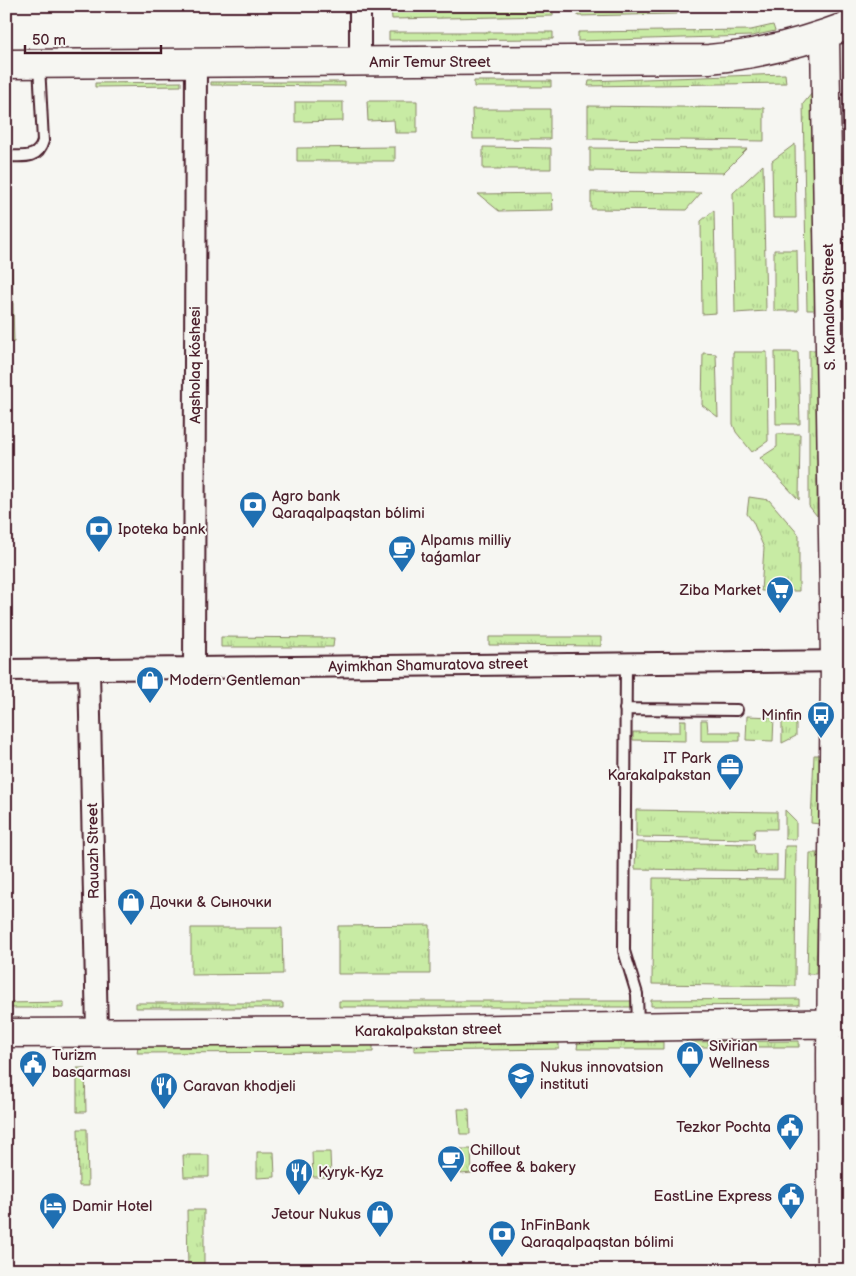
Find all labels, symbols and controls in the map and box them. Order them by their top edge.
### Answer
scale bar [25,22,161,54]
text: 50 m [32,31,66,50]
street label: Amir Temur Street [369,53,491,72]
street label: S. Kamalova Street [819,243,840,371]
street label: Aqsholaq kóshesi [186,306,205,424]
place label: Agro bank Qaraqalpaqstan bólimi [272,487,425,523]
bank icon: Agro bank Qaraqalpaqstan bólimi [238,490,268,529]
bank icon: Ipoteka bank [84,514,114,553]
place label: Ipoteka bank [118,520,206,539]
place label: Alpamıs milliy taǵamlar [421,531,511,567]
cafe icon: Alpamıs milliy taǵamlar [387,534,417,573]
supermarket icon: Ziba Market [765,575,795,614]
place label: Ziba Market [679,581,761,600]
street label: Ayimkhan Shamuratova street [328,654,528,677]
shop icon: Modern Gentleman [135,665,165,704]
place label: Modern Gentleman [169,671,301,690]
bus stop icon: Minfin [806,700,836,739]
place label: Minfin [761,706,802,725]
place label: IT Park Karakalpakstan [607,749,712,785]
office icon: IT Park Karakalpakstan [715,752,745,791]
street label: Rauazh Street [83,802,104,899]
shop icon: Дочки & Сыночки [116,887,146,926]
place label: Дочки & Сыночки [150,893,272,912]
street label: Karakalpakstan street [354,1020,502,1041]
place label: Sivirian Wellness [709,1037,770,1073]
shop icon: Sivirian Wellness [675,1040,705,1079]
place label: Turizm basqarması [52,1046,131,1082]
public building icon: Turizm basqarması [18,1049,48,1088]
place label: Nukus innovatsion instituti [540,1058,663,1094]
school or university icon: Nukus innovatsion instituti [506,1061,536,1100]
restaurant icon: Caravan khodjeli [149,1071,179,1110]
place label: Caravan khodjeli [183,1077,296,1096]
public building icon: Tezkor Pochta [775,1112,805,1151]
place label: Tezkor Pochta [676,1118,771,1137]
place label: Chillout coffee & bakery [470,1141,576,1177]
cafe icon: Chillout coffee & bakery [436,1144,466,1183]
restaurant icon: Kyryk-Kyz [284,1157,314,1196]
place label: Kyryk-Kyz [318,1163,384,1182]
public building icon: EastLine Express [776,1181,806,1220]
place label: EastLine Express [654,1187,773,1206]
hotel icon: Damir Hotel [38,1191,68,1230]
place label: Damir Hotel [72,1197,152,1216]
shop icon: Jetour Nukus [365,1199,395,1238]
place label: Jetour Nukus [272,1205,362,1224]
place label: InFinBank Qaraqalpaqstan bólimi [521,1216,674,1252]
bank icon: InFinBank Qaraqalpaqstan bólimi [487,1219,517,1258]

